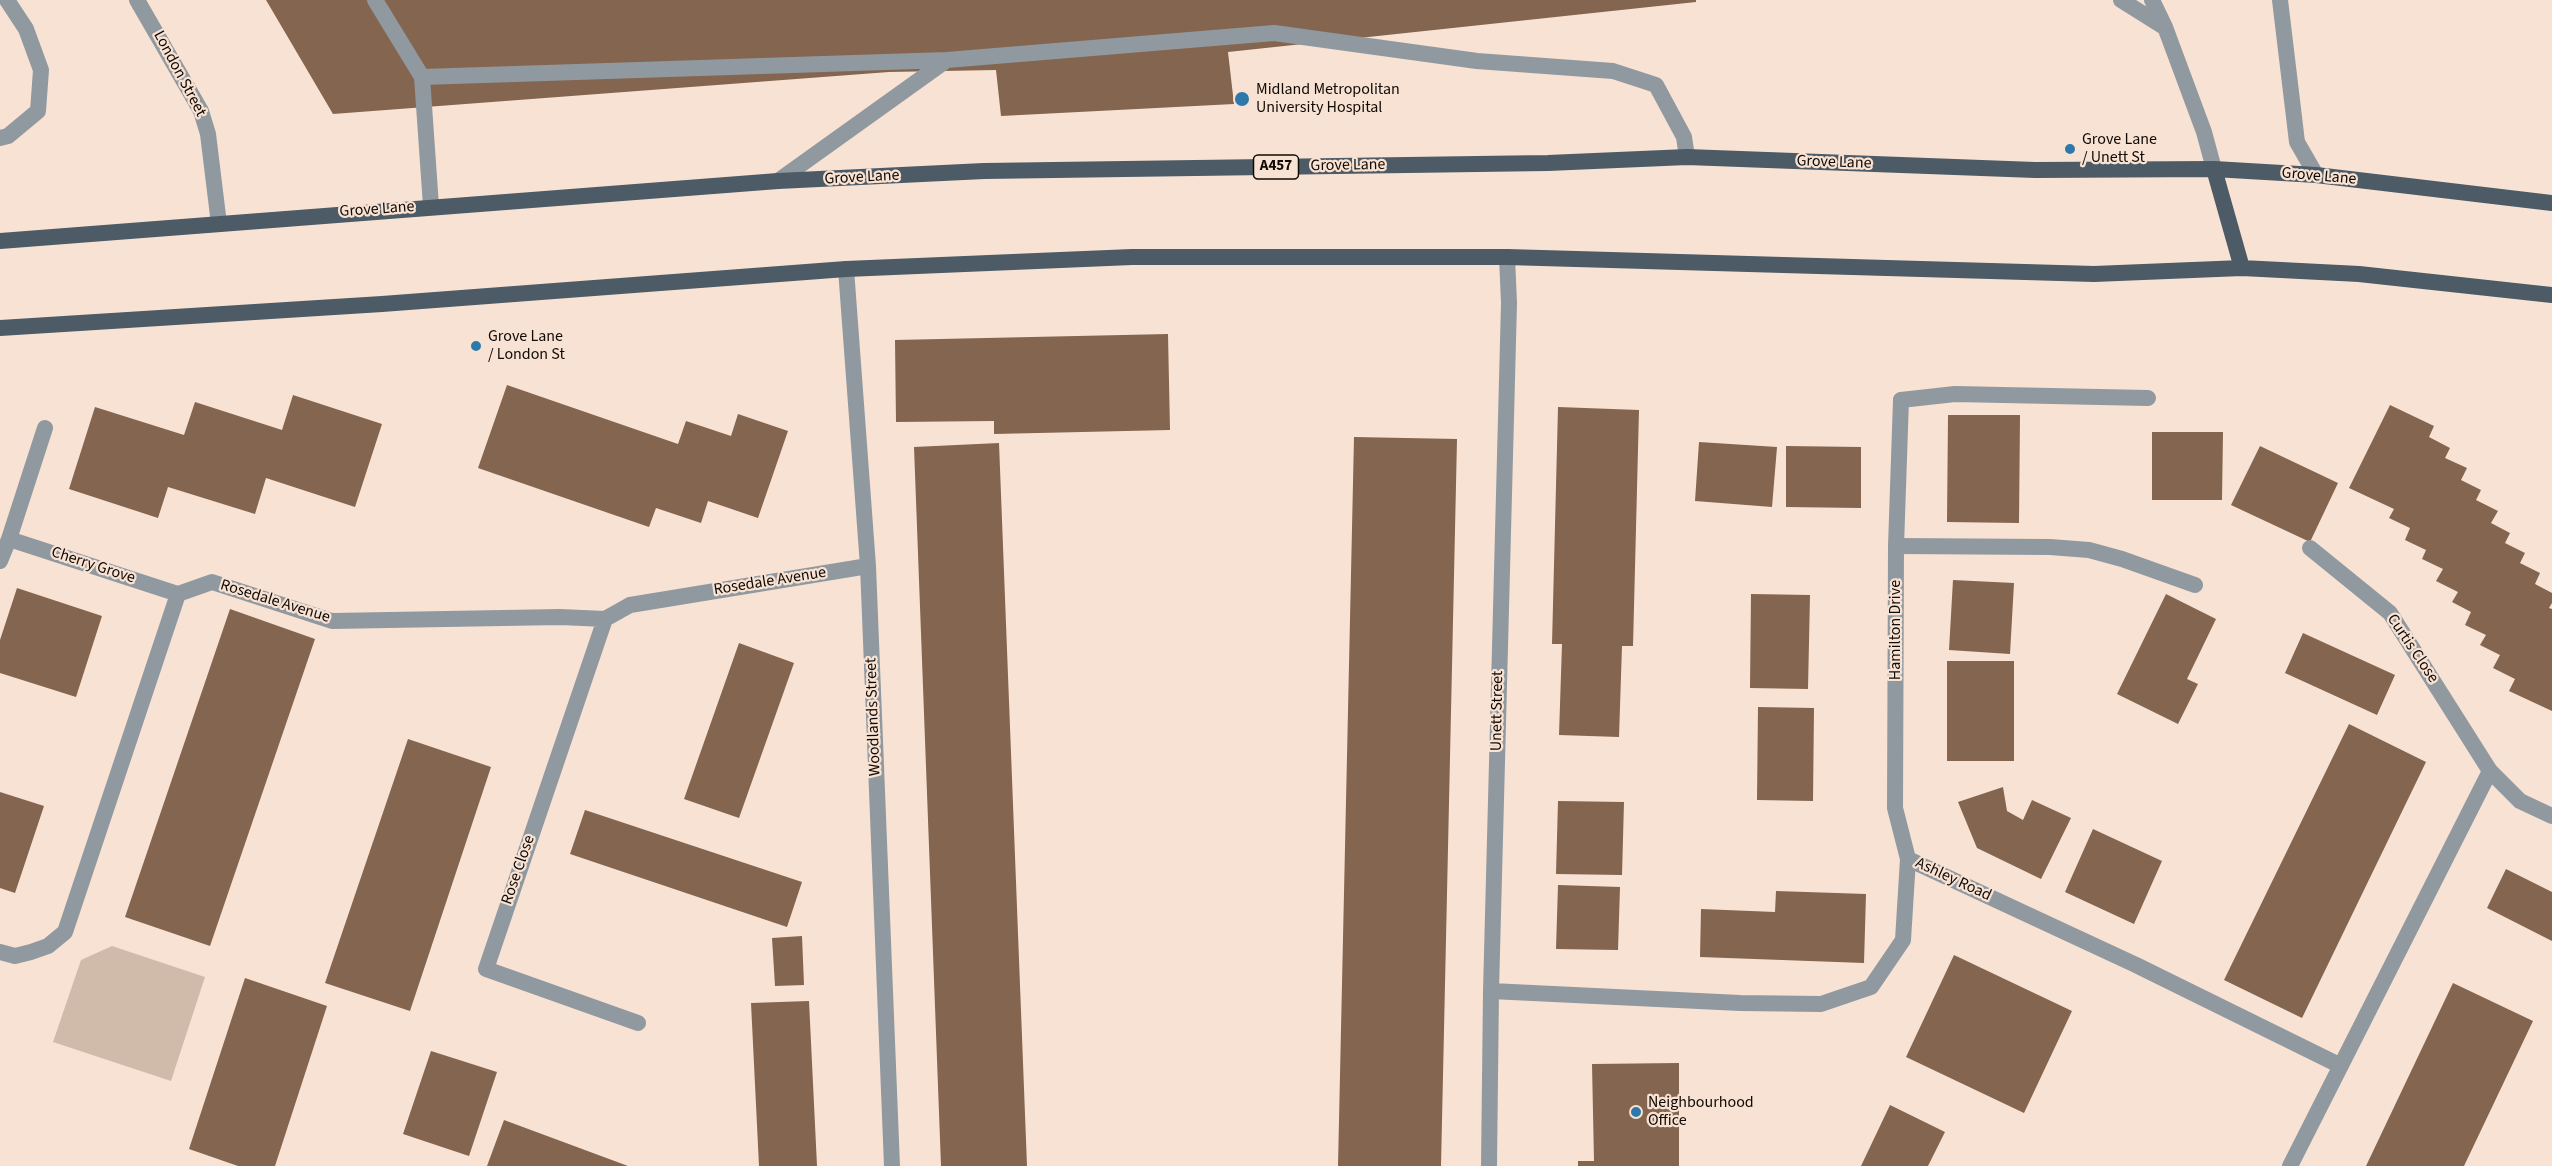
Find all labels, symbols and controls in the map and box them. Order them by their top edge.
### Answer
street label: London Street [148,28,210,120]
place label: Midland Metropolitan University Hospital [1256,80,1400,118]
marker: Midland Metropolitan University Hospital [1233,90,1251,108]
place label: Grove Lane / Unett St [2082,130,2157,168]
marker: Grove Lane / Unett St [2063,142,2077,156]
street label: Grove Lane [1796,152,1872,174]
road number: A457 [1254,155,1298,179]
street label: Grove Lane [1310,156,1386,176]
street label: Grove Lane [2281,164,2357,190]
street label: Grove Lane [824,166,900,190]
street label: Grove Lane [339,198,415,222]
place label: Grove Lane / London St [488,327,565,365]
marker: Grove Lane / London St [469,339,483,353]
street label: Cherry Grove [49,543,137,589]
street label: Rosedale Avenue [712,564,828,600]
street label: Rosedale Avenue [218,576,332,628]
street label: Hamilton Drive [1886,580,1906,680]
street label: Curtis Close [2382,611,2442,687]
street label: Woodlands Street [862,657,886,777]
street label: Unett Street [1488,671,1508,751]
street label: Rose Close [498,833,540,907]
street label: Ashley Road [1912,854,1994,906]
place label: Neighbourhood Office [1648,1093,1754,1131]
marker: Neighbourhood Office [1629,1105,1643,1119]

